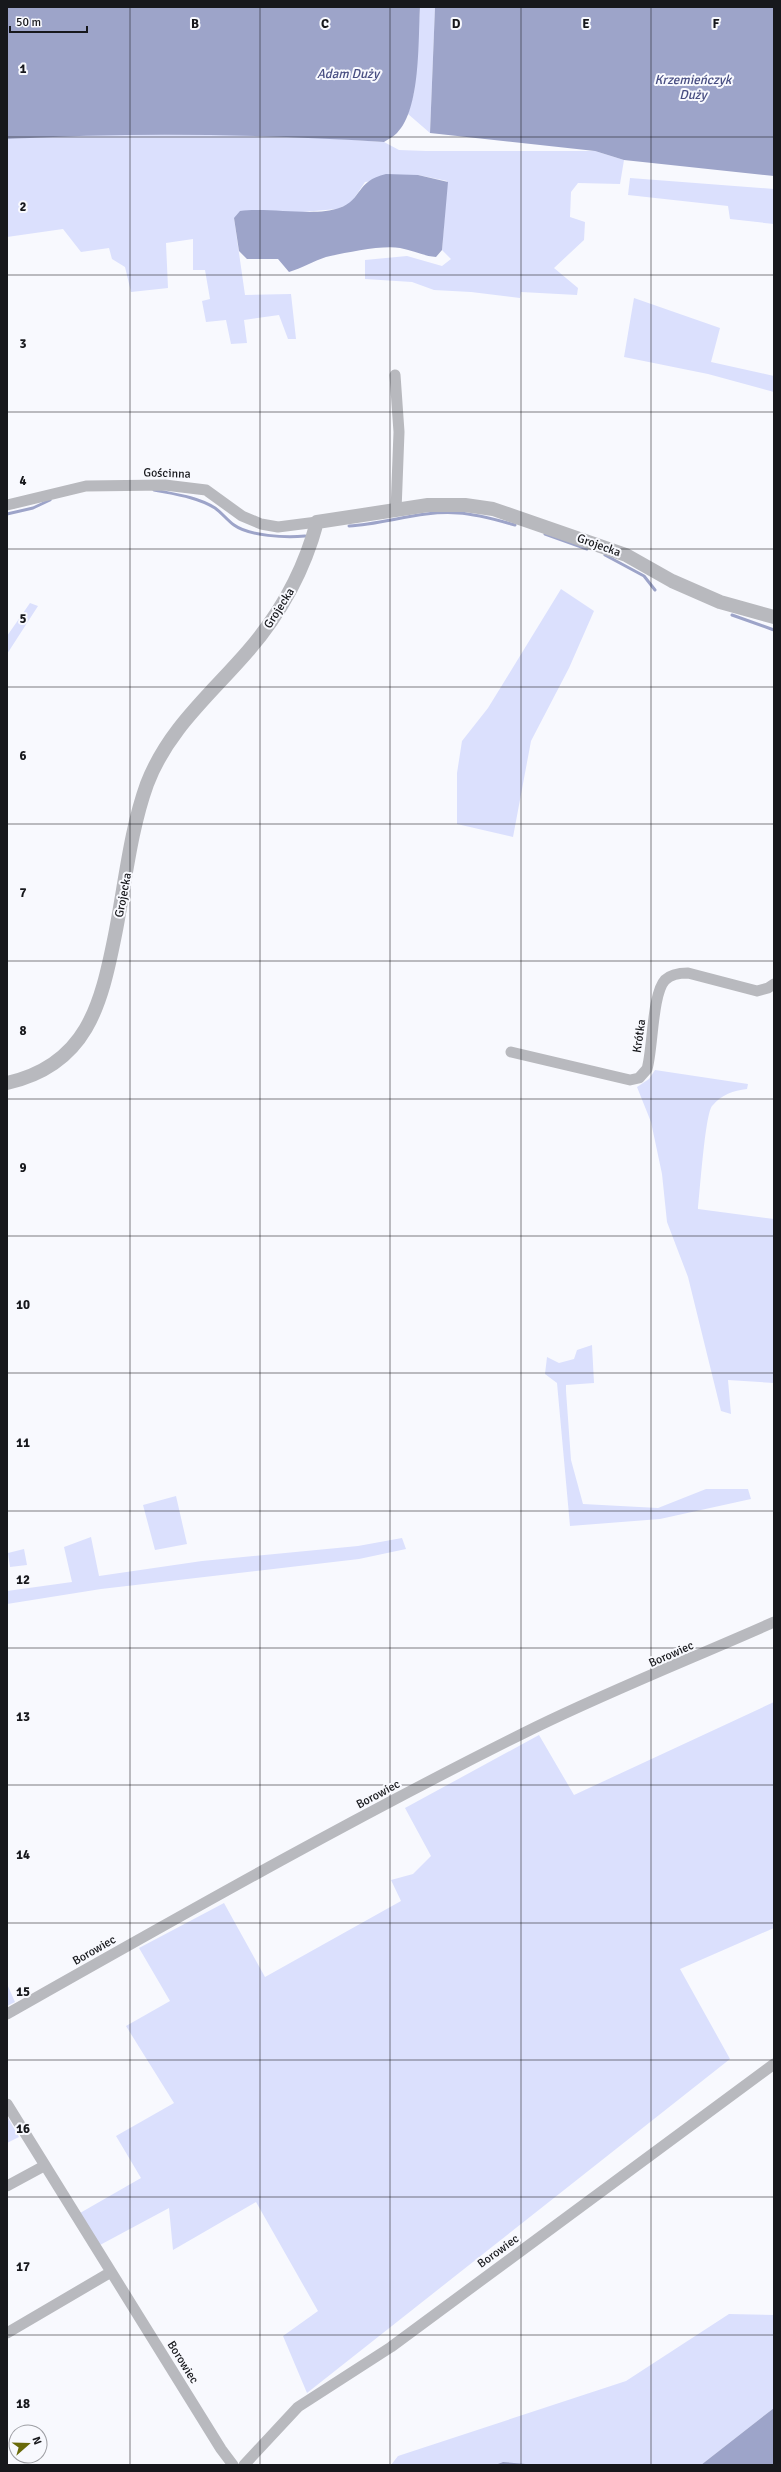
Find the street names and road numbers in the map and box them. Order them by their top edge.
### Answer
street label: Gościnna [143,465,191,482]
street label: Grojecka [575,531,623,560]
street label: Grojecka [261,585,298,631]
street label: Grojecka [112,871,135,919]
street label: Krótka [630,1018,649,1054]
street label: Borowiec [646,1638,696,1671]
street label: Borowiec [354,1776,403,1812]
street label: Borowiec [70,1932,119,1969]
street label: Borowiec [475,2231,522,2271]
street label: Borowiec [164,2338,202,2387]

